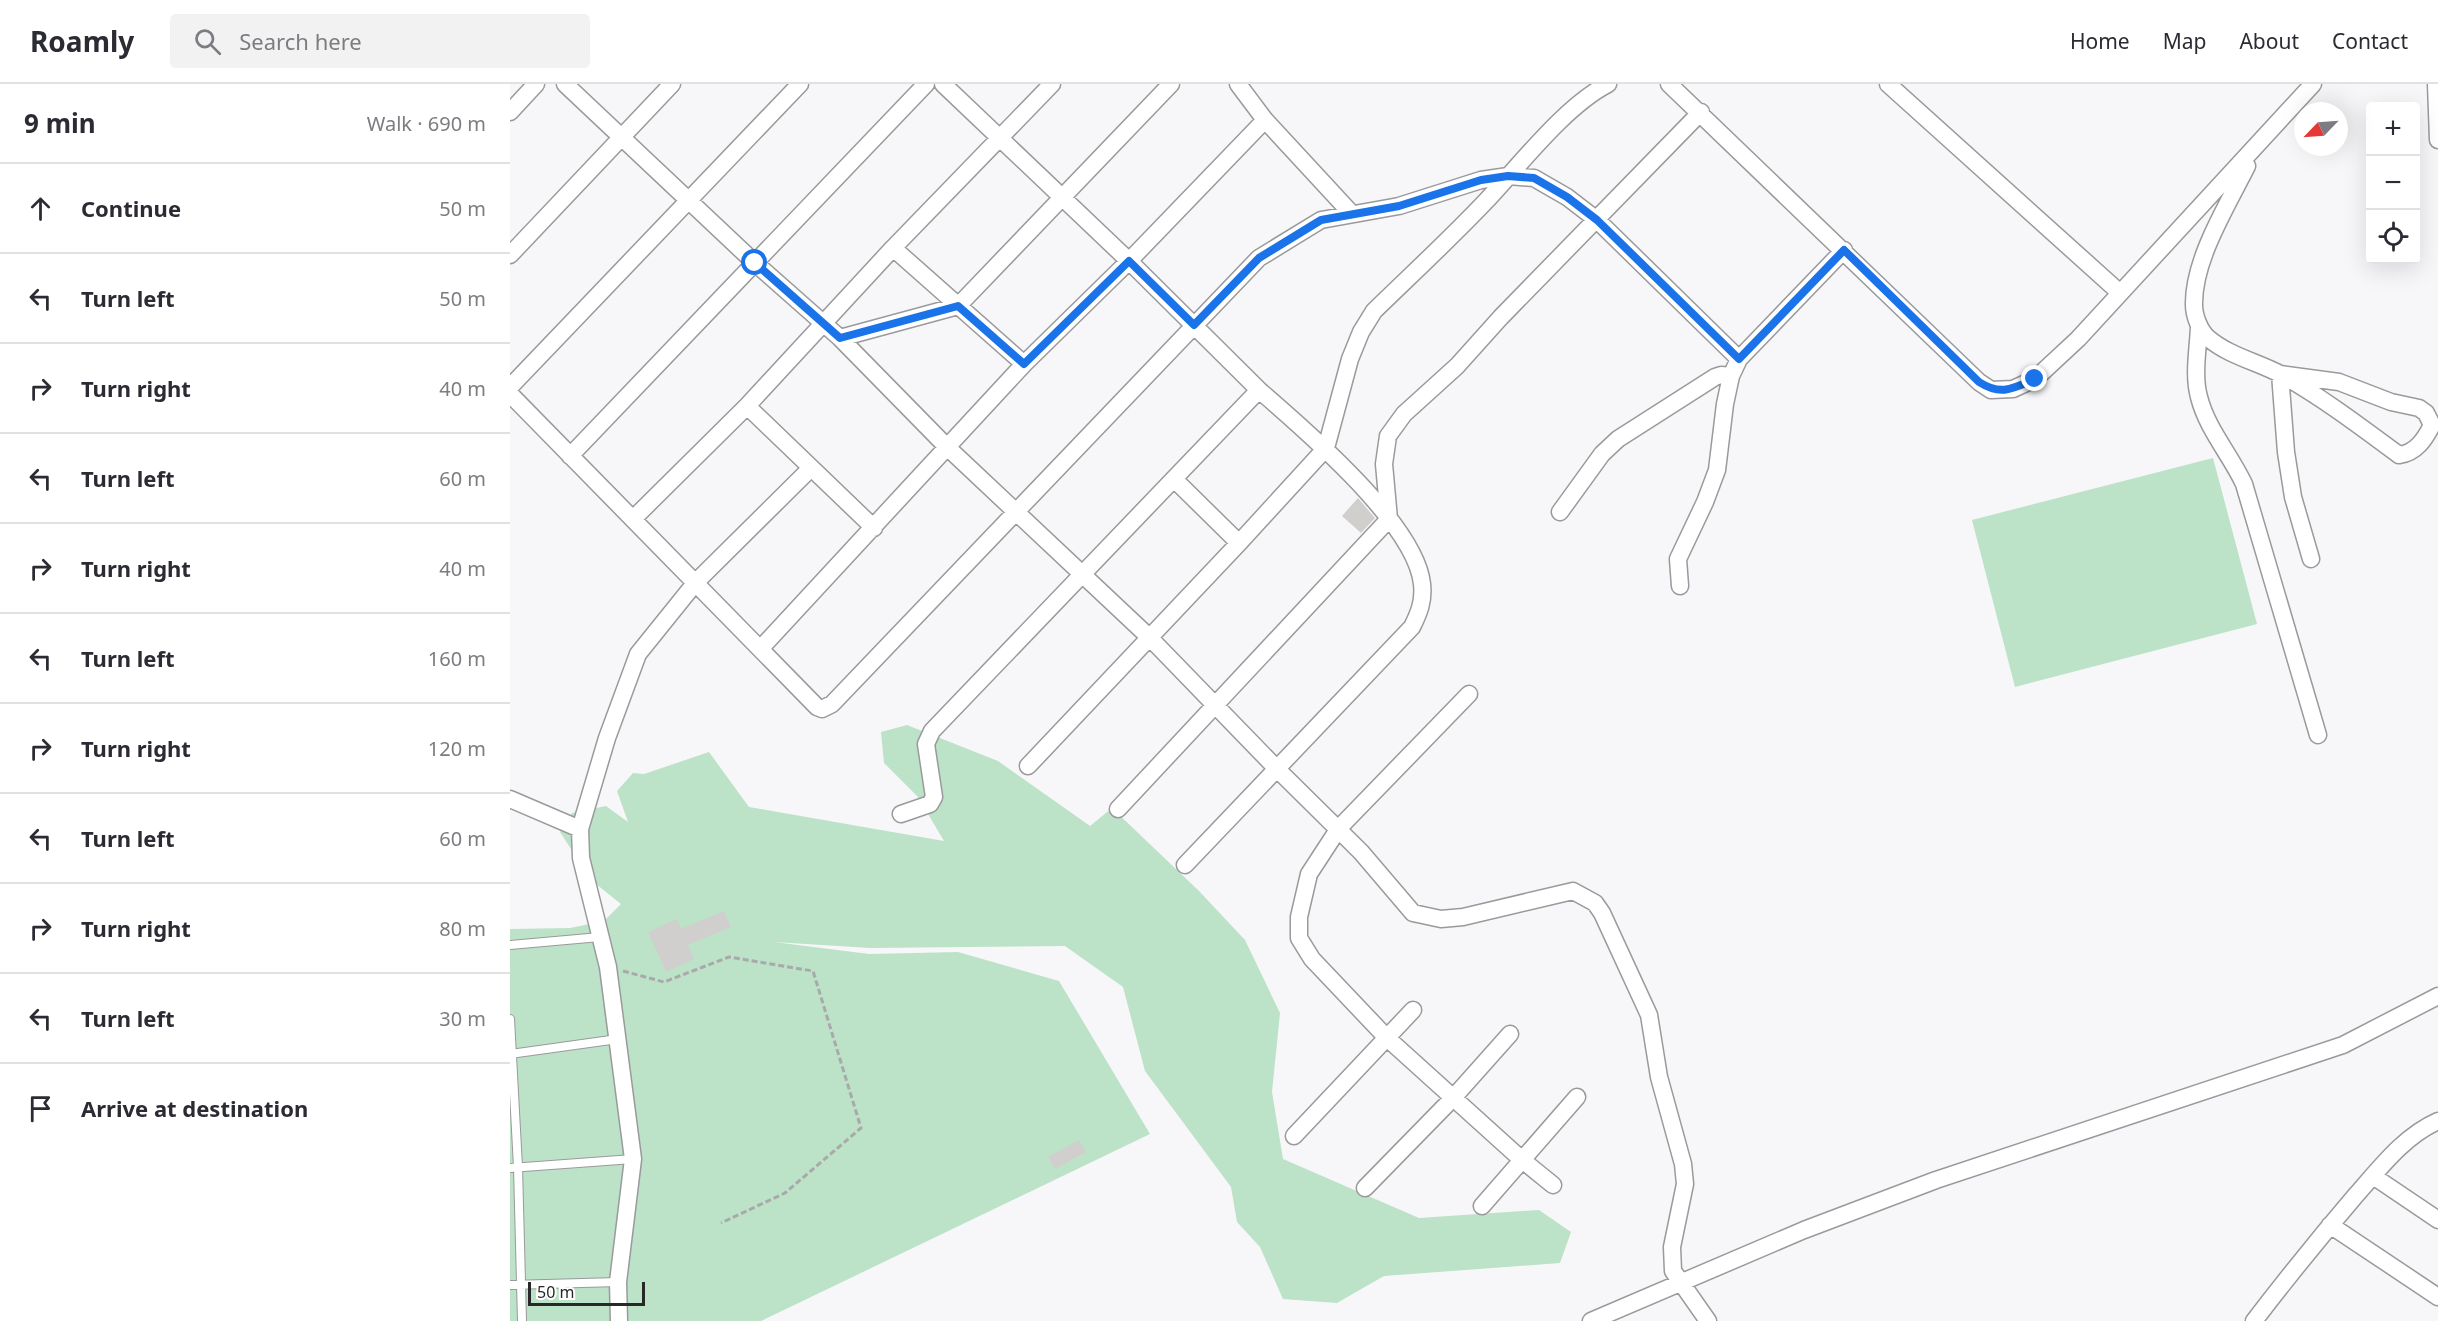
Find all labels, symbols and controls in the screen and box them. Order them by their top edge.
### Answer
search box [170,14,590,68]
text: Roamly [30,22,134,60]
icon: search [191,25,224,58]
text: Search here [239,26,362,56]
text: Home [2070,27,2130,55]
text: Map [2163,27,2206,55]
text: About [2239,27,2299,55]
text: Contact [2332,27,2408,55]
north arrow [2294,102,2348,156]
map controls [2366,102,2420,264]
button: + [2366,102,2420,156]
text: 9 min [24,105,96,141]
text: Walk · 690 m [367,110,486,137]
button: − [2366,156,2420,210]
icon: ahead [24,192,57,225]
text: Continue [81,193,181,223]
text: 50 m [439,195,486,222]
button: locate [2366,210,2420,264]
route start [741,249,767,275]
icon: left [24,282,57,315]
text: Turn left [81,283,175,313]
text: 50 m [439,285,486,312]
route end [2021,365,2047,391]
icon: right [24,372,57,405]
text: Turn right [81,373,191,403]
text: 40 m [439,375,486,402]
icon: left [24,462,57,495]
text: Turn left [81,463,175,493]
text: 60 m [439,465,486,492]
icon: right [24,552,57,585]
text: Turn right [81,553,191,583]
text: 40 m [439,555,486,582]
icon: left [24,642,57,675]
text: Turn left [81,643,175,673]
text: 160 m [428,645,486,672]
icon: right [24,732,57,765]
text: Turn right [81,733,191,763]
text: 120 m [428,735,486,762]
icon: left [24,822,57,855]
text: Turn left [81,823,175,853]
text: 60 m [439,825,486,852]
icon: right [24,912,57,945]
text: Turn right [81,913,191,943]
text: 80 m [439,915,486,942]
icon: left [24,1002,57,1035]
text: Turn left [81,1003,175,1033]
text: 30 m [439,1005,486,1032]
icon: arrive [24,1092,57,1125]
text: Arrive at destination [81,1093,308,1123]
scale bar [528,1279,645,1306]
text: 50 m [537,1281,574,1303]

